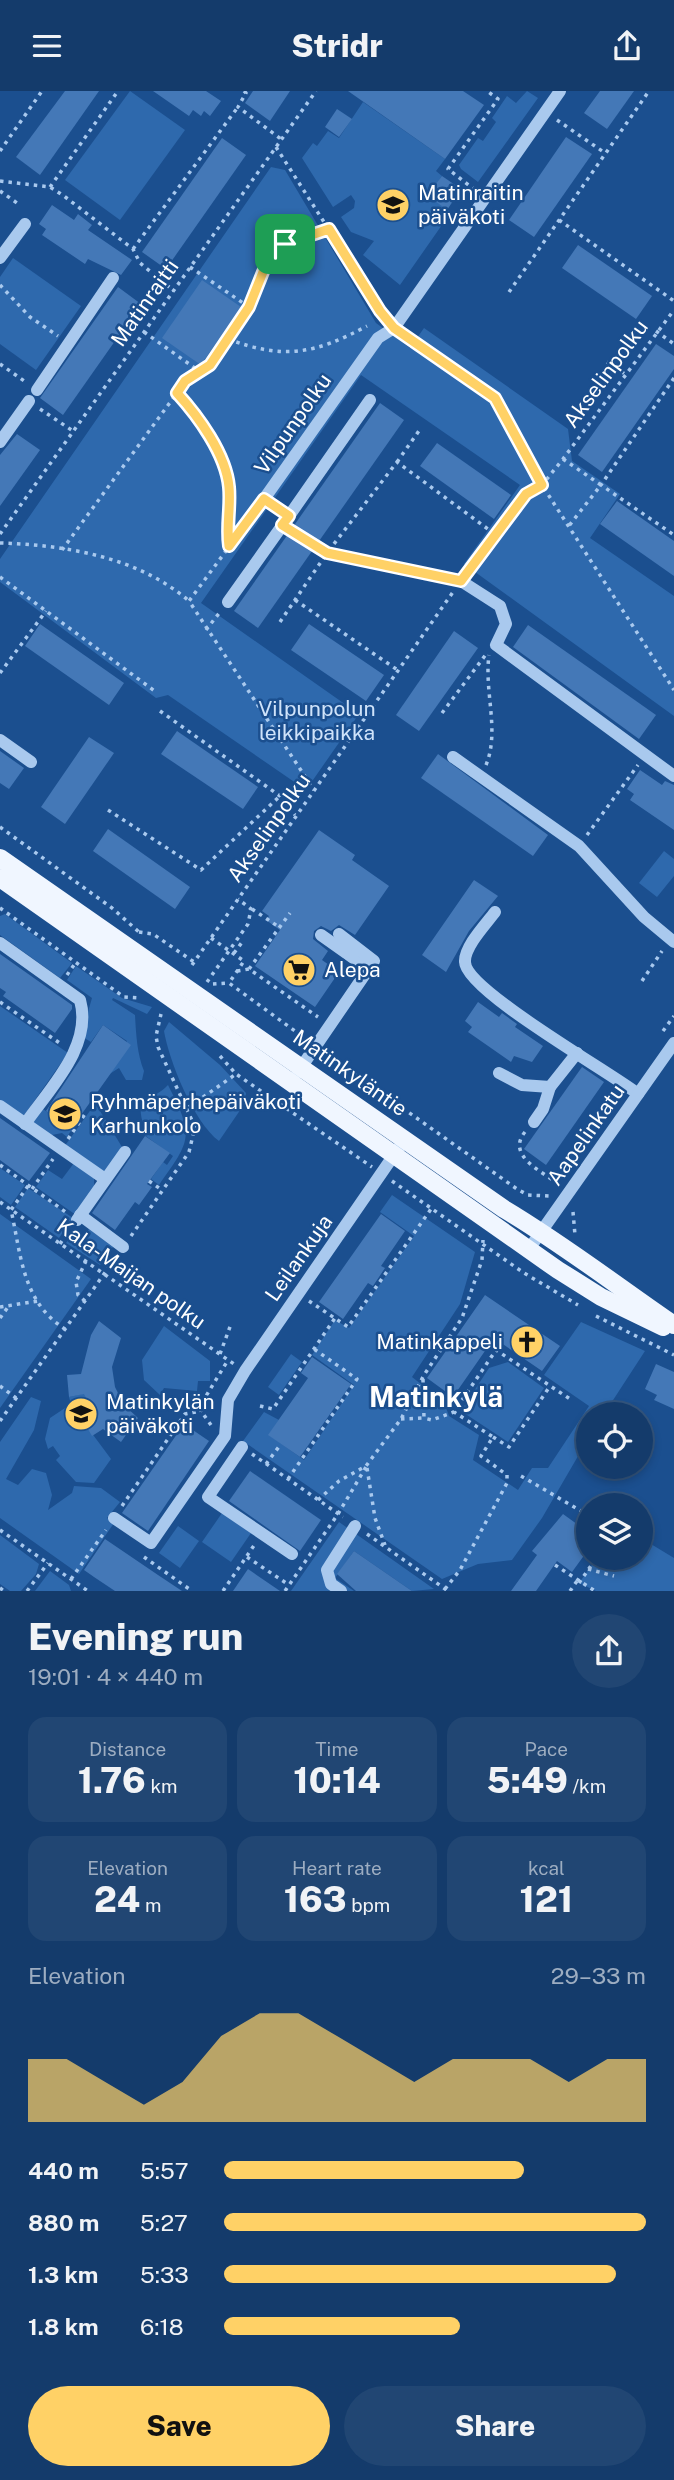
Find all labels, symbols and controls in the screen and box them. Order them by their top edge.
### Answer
icon: menu [28,27,66,65]
text: Stridr [291,27,383,64]
icon: share [608,27,646,65]
place label: Matinraitin päiväkoti [418,180,524,229]
school or university icon: Matinraitin päiväkoti [374,186,412,224]
pin [255,214,315,274]
icon: arrive [266,225,304,263]
street label: Matinraitti [106,254,184,351]
street label: Akselinpolku [558,315,653,432]
street label: Vilpunpolku [249,369,336,479]
park label: Vilpunpolun leikkipaikka [258,696,376,745]
street label: Akselinpolku [222,768,315,887]
supermarket icon: Alepa [280,951,318,989]
place label: Alepa [324,957,381,982]
street label: Matinkyläntie [288,1024,412,1121]
street label: Aapelinkatu [542,1079,630,1190]
place label: Ryhmäperhepäiväkoti Karhunkolo [90,1089,301,1138]
school or university icon: Ryhmäperhepäiväkoti Karhunkolo [46,1095,84,1133]
street label: Leilankuja [260,1210,337,1306]
street label: Kala-Maijan polku [52,1213,210,1334]
church icon: Matinkappeli [508,1323,546,1361]
place label: Matinkappeli [376,1329,503,1354]
district label: Matinkylä [369,1380,503,1413]
place label: Matinkylän päiväkoti [106,1389,215,1438]
school or university icon: Matinkylän päiväkoti [62,1395,100,1433]
map controls [576,1402,653,1570]
button: locate [576,1402,653,1479]
button: layers [576,1493,653,1570]
text: Evening run [28,1614,243,1659]
button: share [572,1614,646,1688]
text: 19:01 · 4 × 440 m [28,1663,203,1690]
text: Distance [89,1738,166,1760]
text: Time [315,1738,359,1760]
text: Pace [525,1738,568,1760]
text: 1.76 [78,1760,146,1801]
text: 10:14 [293,1760,381,1801]
text: 5:49 [486,1760,568,1801]
text: km [146,1775,178,1797]
text: /km [568,1775,606,1797]
text: Elevation [87,1857,168,1879]
text: Heart rate [292,1857,382,1879]
text: kcal [528,1857,565,1879]
text: 24 [94,1879,140,1920]
text: 163 [284,1879,347,1920]
text: 121 [520,1879,573,1920]
text: m [140,1894,161,1916]
text: bpm [347,1894,390,1916]
text: Elevation [28,1962,126,1989]
text: 29–33 m [551,1962,646,1989]
text: 440 m [28,2157,99,2184]
text: 5:57 [140,2157,188,2184]
text: 880 m [28,2209,99,2236]
text: 5:27 [140,2209,188,2236]
text: 1.3 km [28,2261,98,2288]
text: 5:33 [140,2261,189,2288]
text: 1.8 km [28,2313,99,2340]
text: 6:18 [140,2313,184,2340]
button: Save [28,2386,330,2466]
button: Share [344,2386,646,2466]

